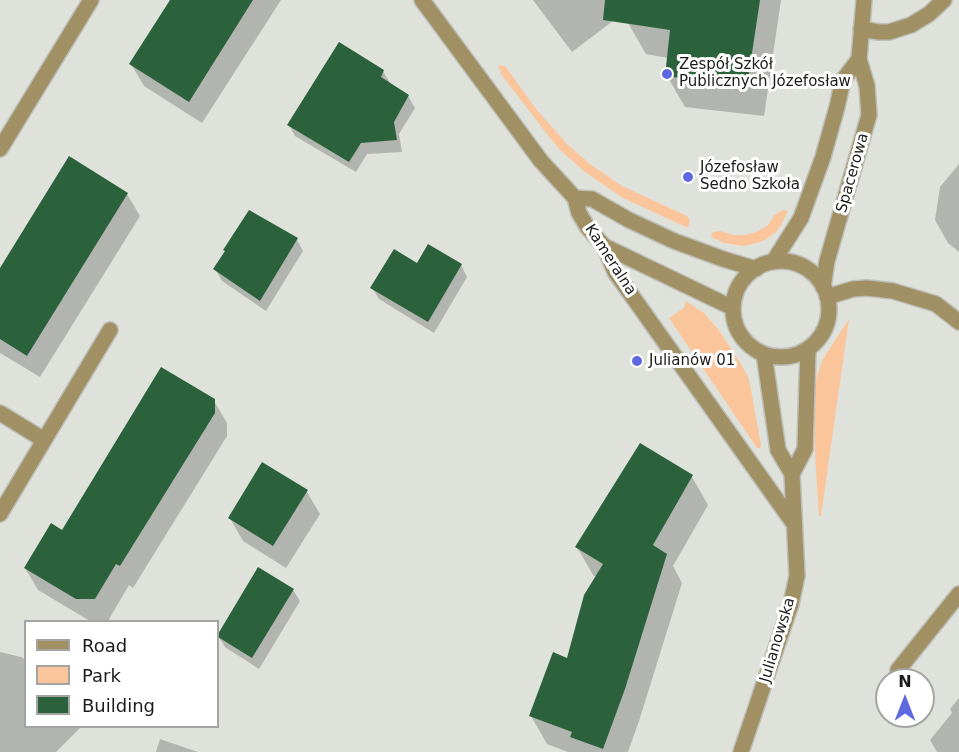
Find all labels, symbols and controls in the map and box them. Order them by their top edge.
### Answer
place label: Zespół Szkół Publicznych Józefosław [679,56,851,91]
marker: Zespół Szkół Publicznych Józefosław [660,67,674,81]
street label: Spacerowa [833,131,873,215]
place label: Józefosław Sedno Szkoła [700,159,800,194]
marker: Józefosław Sedno Szkoła [681,170,695,184]
street label: Kameralna [580,221,640,299]
place label: Julianów 01 [649,352,735,370]
marker: Julianów 01 [630,354,644,368]
street label: Julianowska [757,595,799,685]
legend [24,620,219,728]
text: Road [82,635,127,656]
text: Park [82,665,121,686]
north arrow [875,668,935,728]
text: N [898,672,912,691]
text: Building [82,695,155,716]

